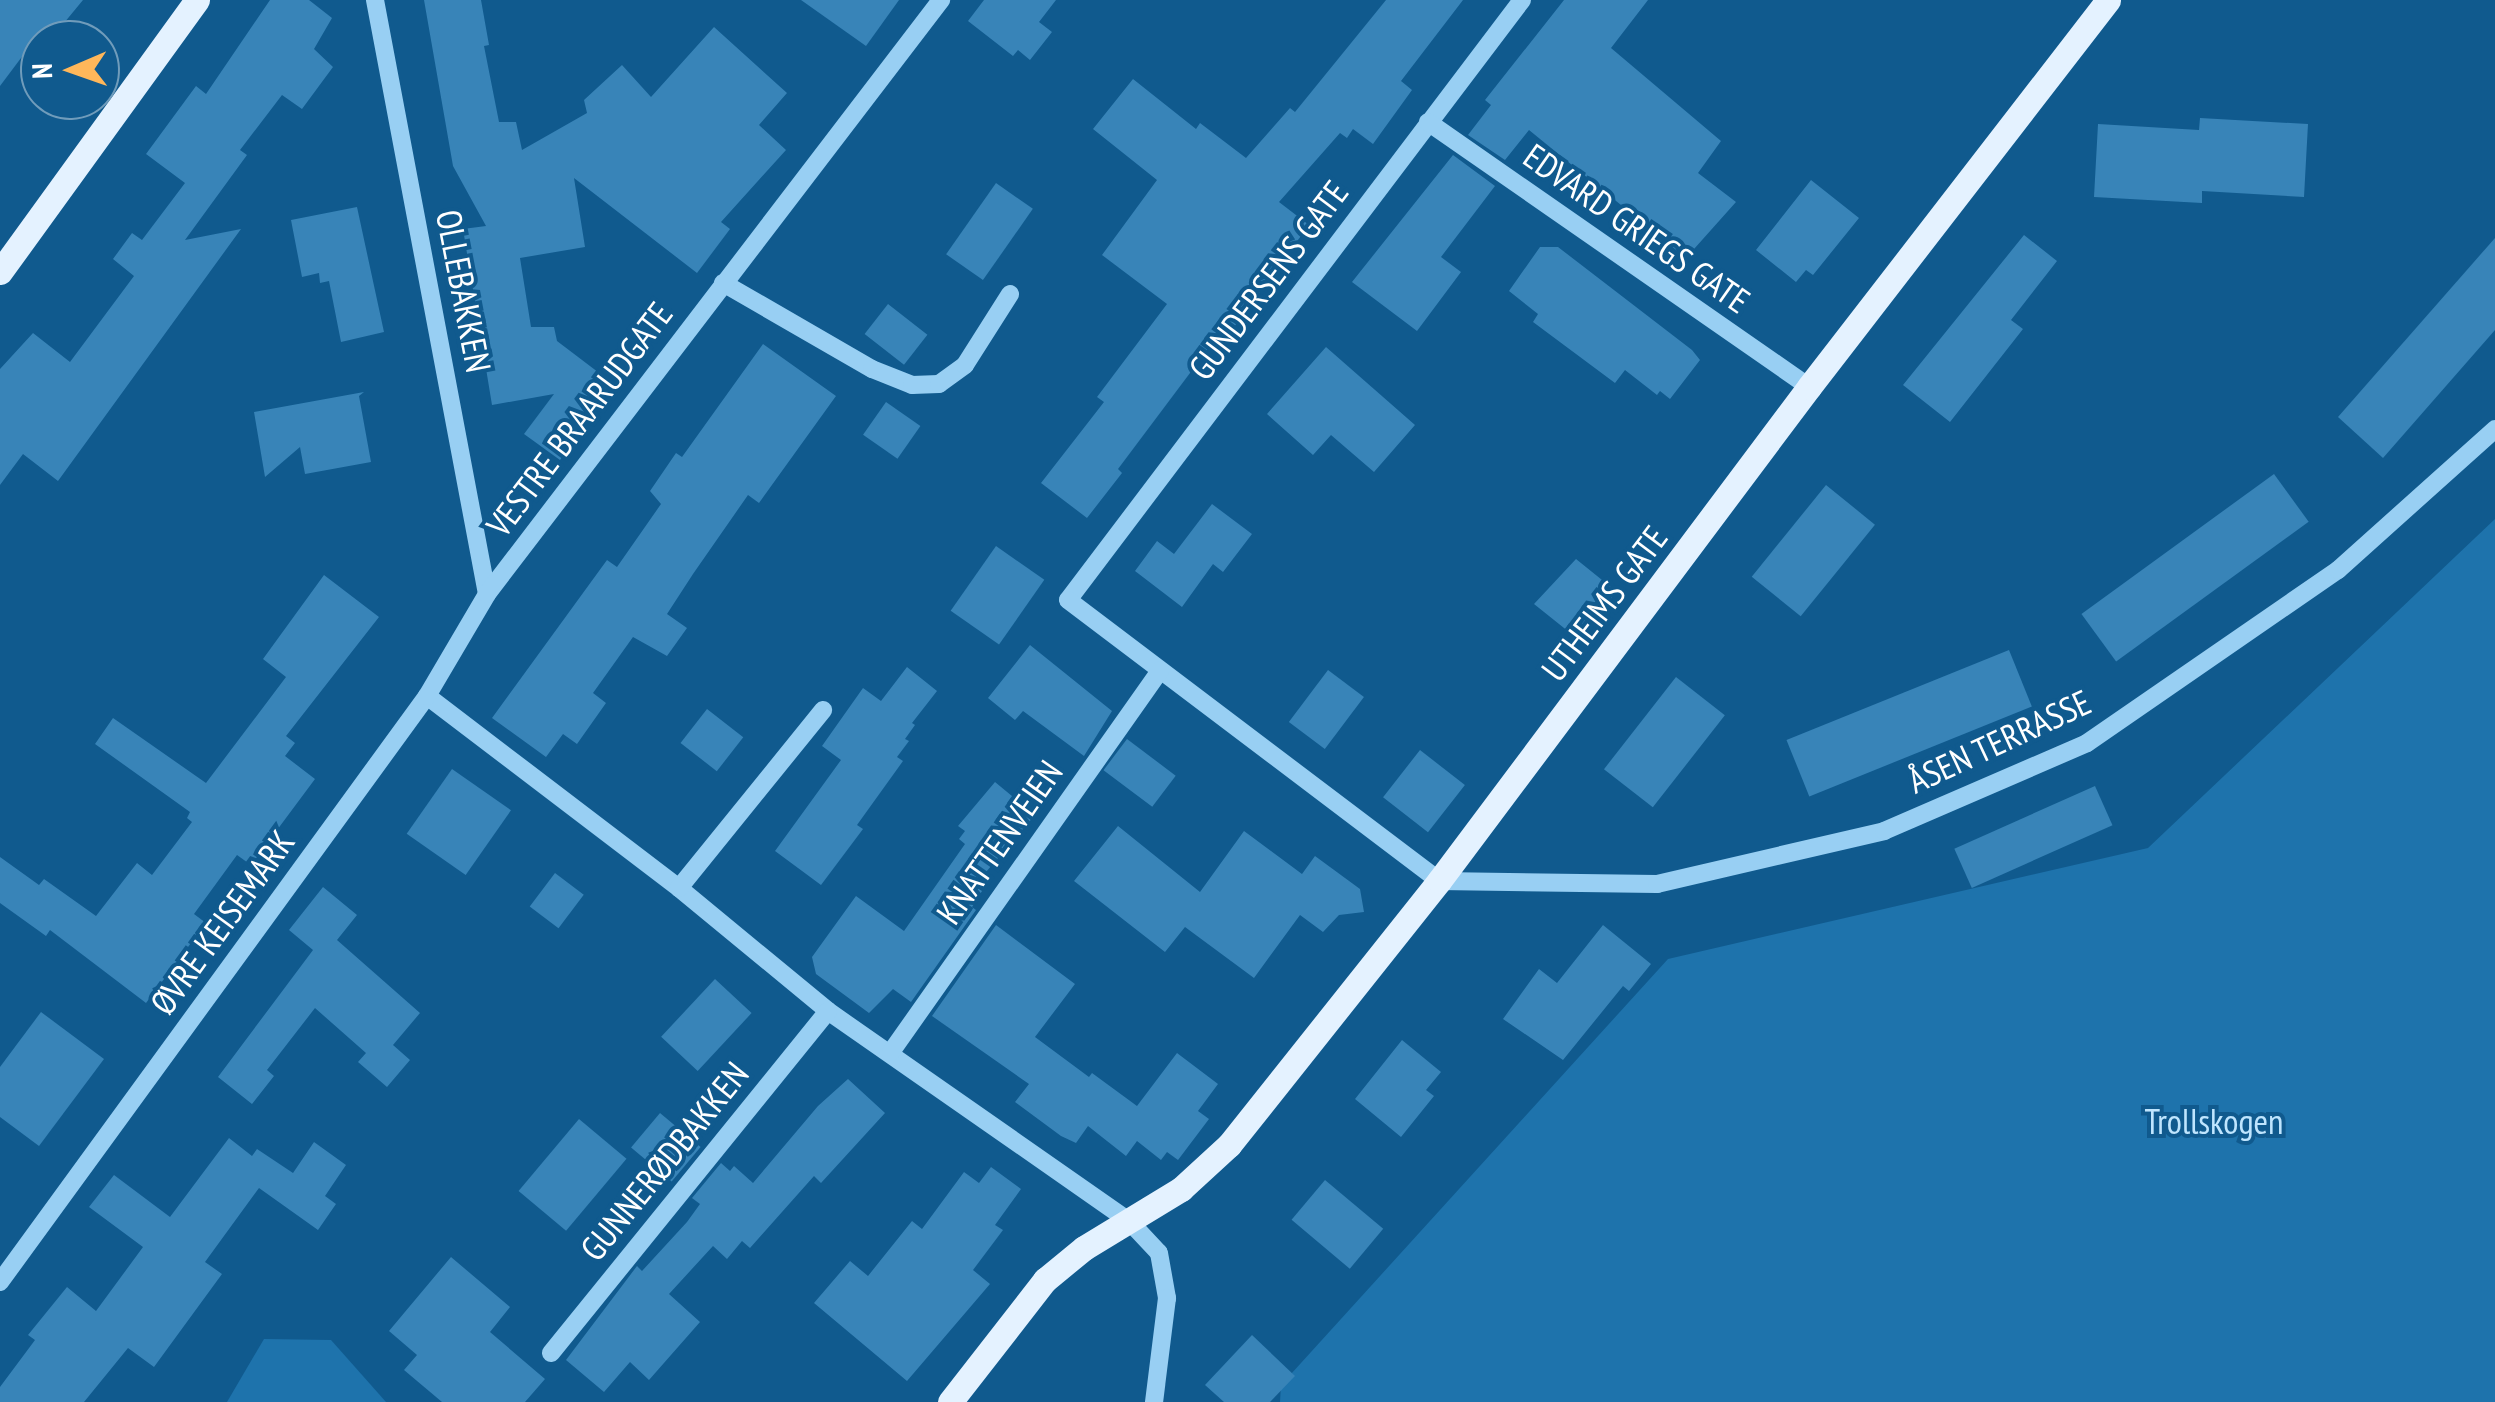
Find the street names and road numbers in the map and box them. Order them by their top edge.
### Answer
street label: EDVARD GRIEGS GATE [1516,135,1758,321]
street label: GUNDERSENS GATE [1180,172,1356,388]
street label: OLLEBAKKEN [428,206,500,376]
street label: VESTRE BRAARUDGATE [477,294,681,544]
street label: UTHEIMS GATE [1532,517,1676,689]
street label: ÅSEN TERRASSE [1900,680,2098,802]
street label: KNATTENVEIEN [927,752,1071,932]
street label: ØVRE KEISEMARK [141,822,303,1022]
street label: GUNNERØDBAKKEN [571,1053,757,1269]

